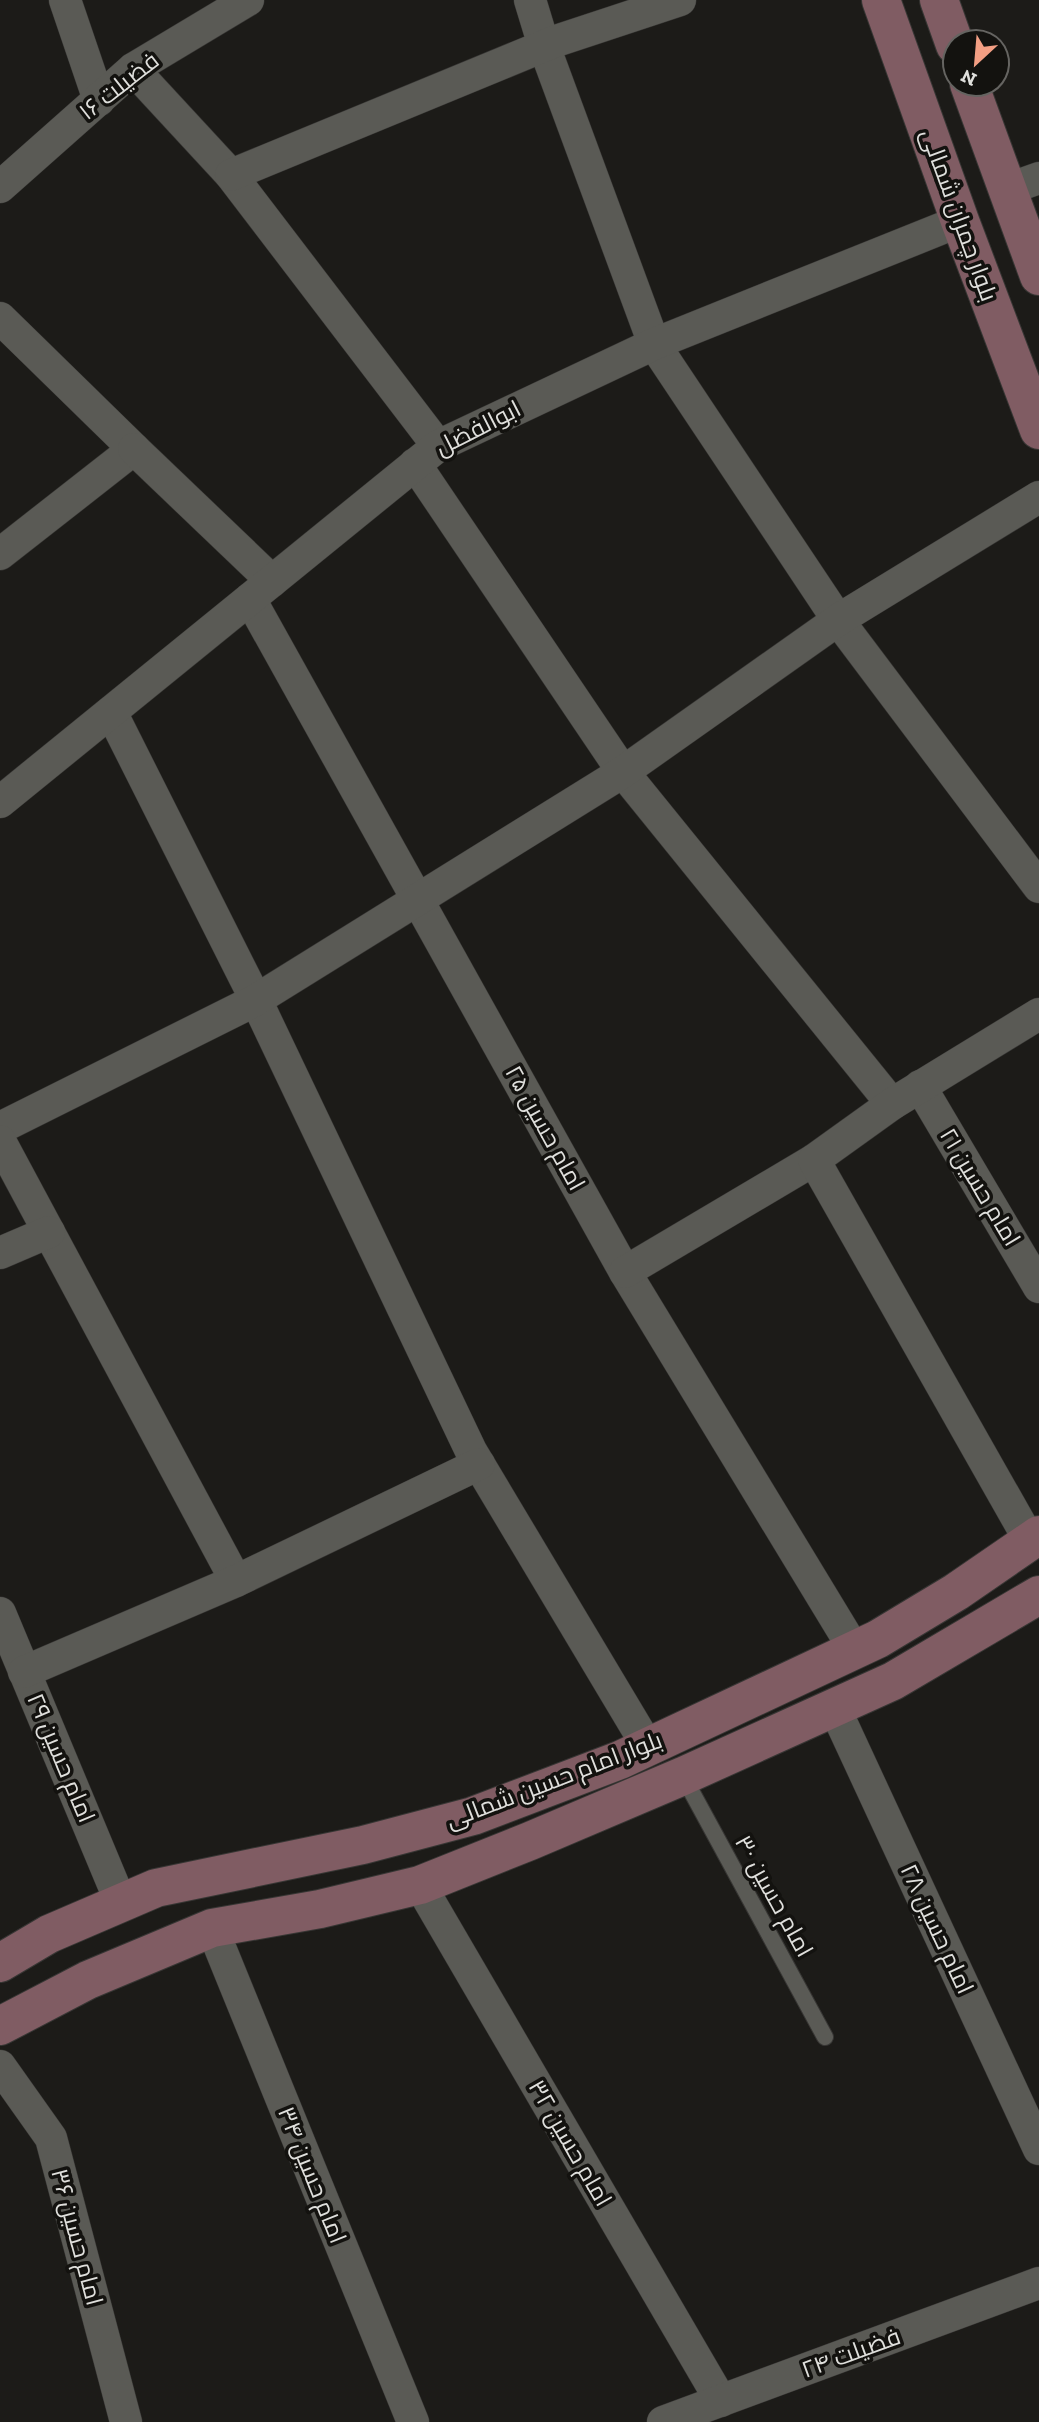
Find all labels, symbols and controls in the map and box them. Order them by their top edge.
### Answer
north arrow [941,28,1011,98]
street label: فضیلت ۱۶ [73,45,164,126]
text: N [957,64,980,91]
street label: بلوار چمران شمالی [913,125,1004,306]
street label: ابوالفضل [430,394,526,461]
street label: امام حسین ۲۵ [497,1060,592,1196]
street label: امام حسین ۲۱ [932,1122,1027,1252]
street label: امام حسین ۲۹ [19,1689,102,1828]
street label: بلوار امام حسین شمالی [442,1725,667,1836]
street label: امام حسین ۳۰ [727,1830,820,1963]
street label: امام حسین ۲۸ [893,1859,980,1999]
street label: امام حسین ۳۲ [521,2074,618,2212]
street label: امام حسین ۳۴ [270,2102,353,2248]
street label: امام حسین ۳۶ [43,2165,110,2309]
street label: فضیلت ۲۴ [797,2321,904,2384]

